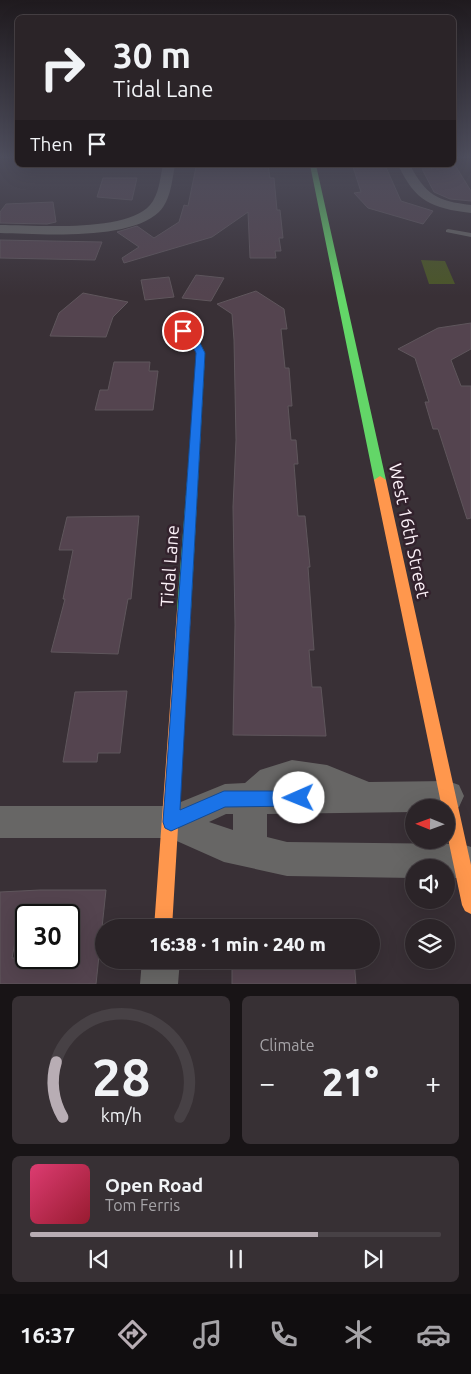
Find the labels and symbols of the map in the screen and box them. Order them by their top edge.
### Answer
pin [162,310,204,352]
street label: West 16th Street [386,462,434,600]
street label: Tidal Lane [156,524,182,608]
position arrow [272,771,324,823]
north arrow [405,799,455,849]
speed limit sign: 30 [15,904,80,969]

